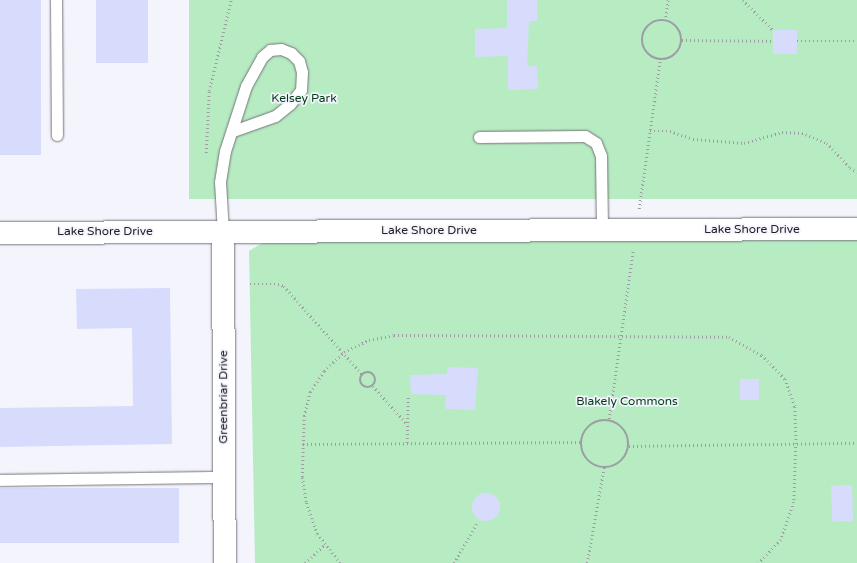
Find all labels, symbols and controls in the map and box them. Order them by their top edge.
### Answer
park label: Kelsey Park [271,92,337,106]
street label: Lake Shore Drive [704,223,800,237]
street label: Lake Shore Drive [381,224,477,238]
street label: Lake Shore Drive [57,225,153,239]
street label: Greenbriar Drive [217,350,231,444]
park label: Blakely Commons [576,395,678,409]

